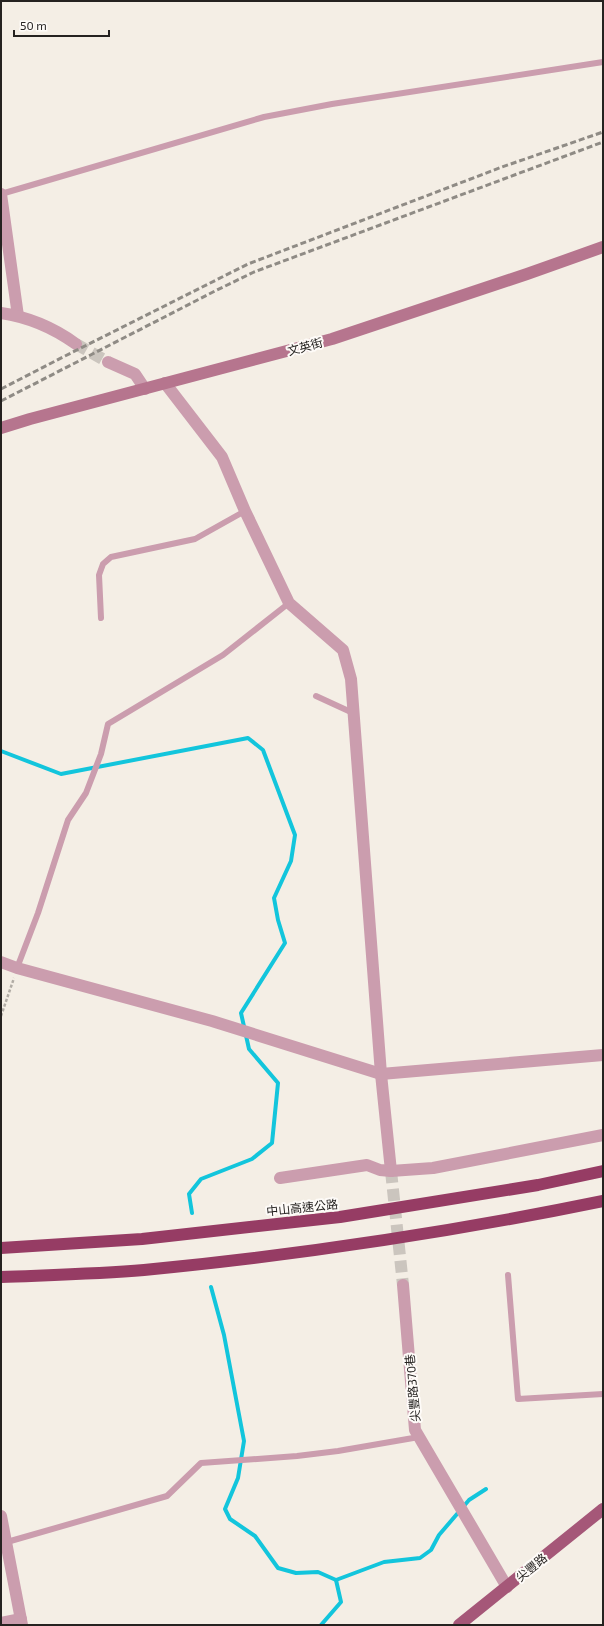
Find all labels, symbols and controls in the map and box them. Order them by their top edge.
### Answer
scale bar [14,12,109,38]
text: 50 m [20,18,47,32]
street label: 文英街 [286,335,324,357]
street label: 中山高速公路 [265,1196,339,1218]
street label: 尖豐路370巷 [402,1353,422,1423]
street label: 尖豐路 [513,1550,549,1584]

